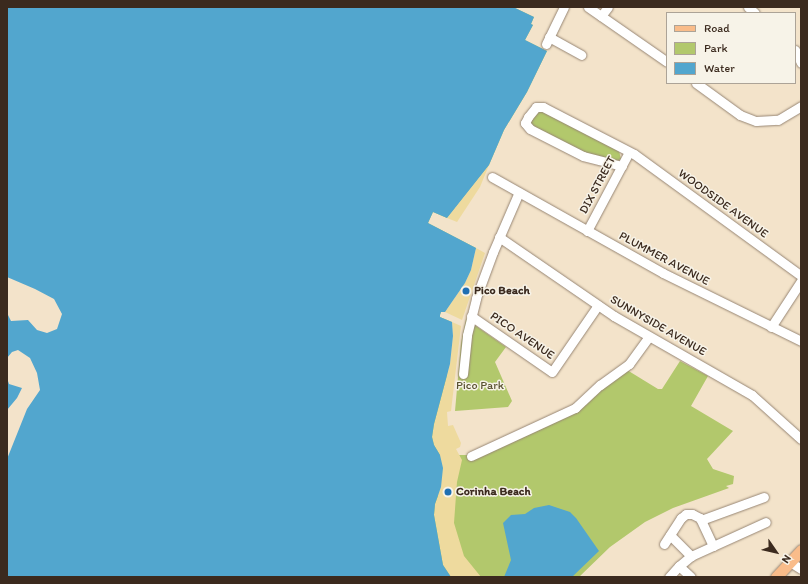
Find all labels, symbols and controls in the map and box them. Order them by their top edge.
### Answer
legend [666,12,796,84]
text: Road [704,21,730,35]
text: Park [704,41,728,55]
text: Water [704,61,735,75]
street label: DIX STREET [577,154,619,216]
street label: WOODSIDE AVENUE [675,167,771,241]
street label: PLUMMER AVENUE [616,229,712,289]
place label: Pico Beach [474,284,529,298]
marker: Pico Beach [461,286,471,296]
street label: SUNNYSIDE AVENUE [607,293,709,359]
street label: PICO AVENUE [487,309,557,363]
park label: Pico Park [456,379,504,393]
place label: Corinha Beach [456,485,531,499]
marker: Corinha Beach [443,487,453,497]
north arrow [756,532,796,572]
text: N [779,552,794,566]

